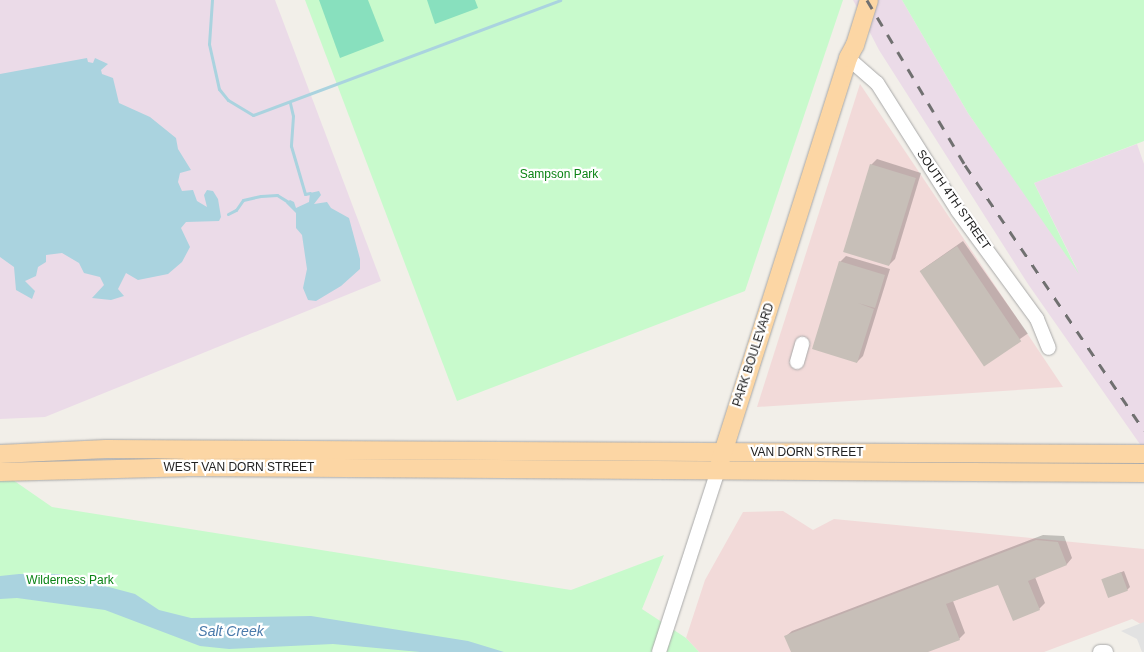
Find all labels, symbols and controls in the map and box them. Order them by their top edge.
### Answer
street label: SOUTH 4TH STREET [913,147,993,253]
park label: Sampson Park [520,168,598,182]
street label: PARK BOULEVARD [730,301,778,409]
street label: VAN DORN STREET [750,446,864,460]
street label: WEST VAN DORN STREET [163,461,315,475]
park label: Wilderness Park [26,574,114,588]
water label: Salt Creek [198,623,264,639]

